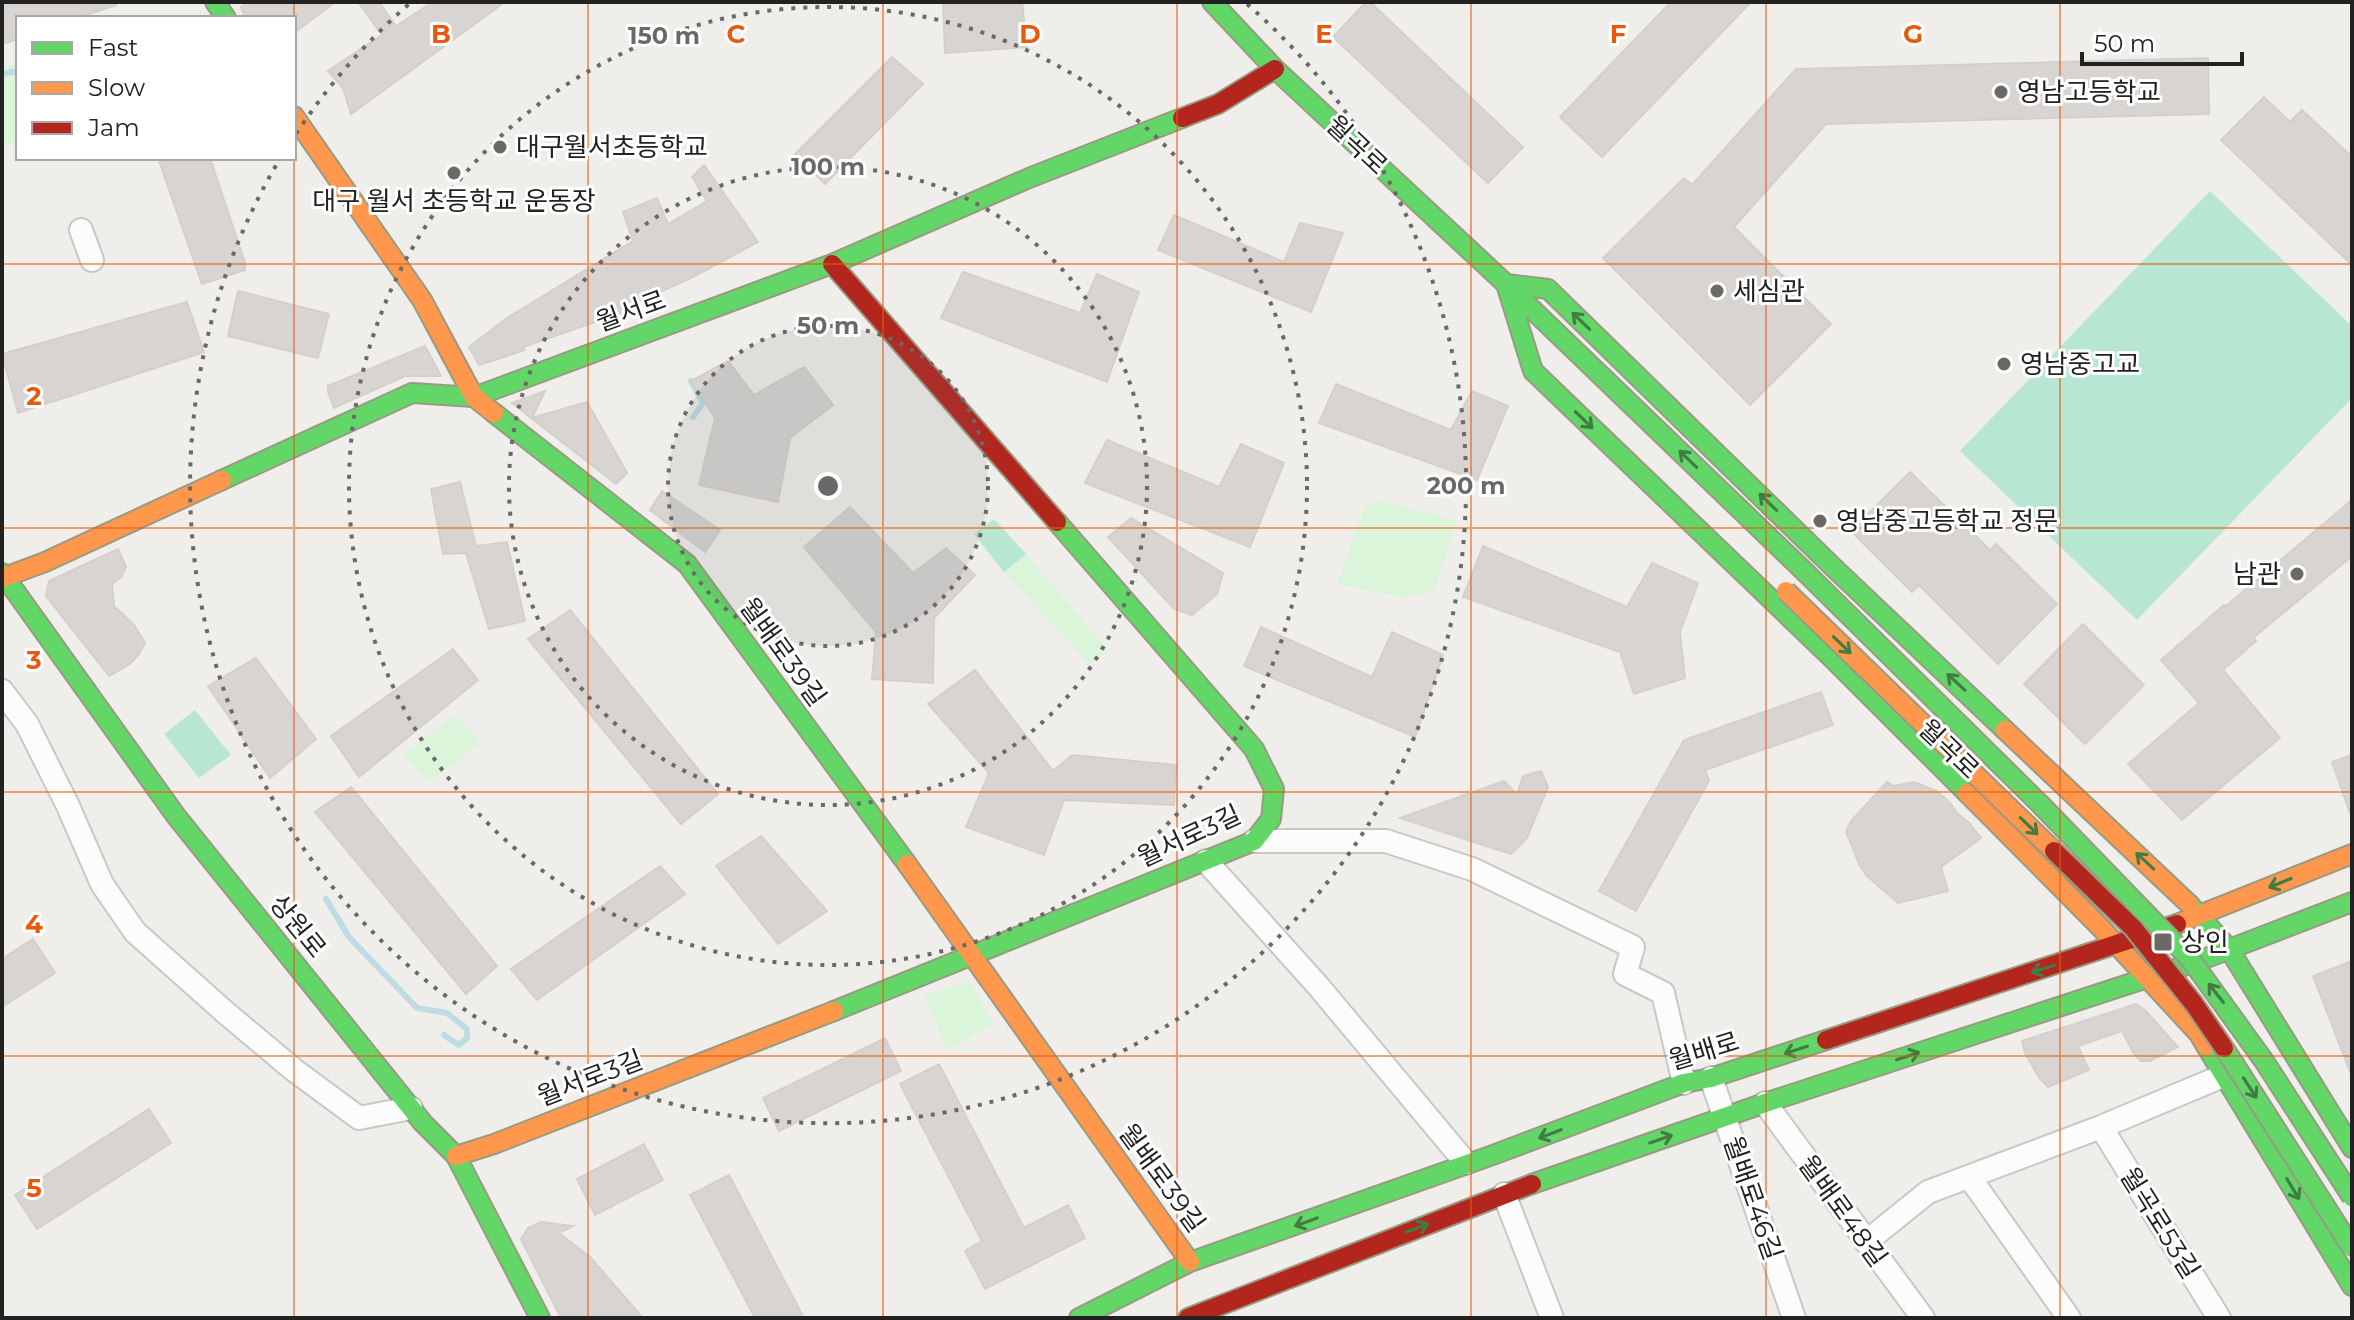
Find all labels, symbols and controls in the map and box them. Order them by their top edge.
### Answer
legend [16,16,296,160]
scale bar [2082,16,2242,66]
text: B [431,18,451,50]
text: C [727,18,746,50]
text: D [1019,18,1041,50]
text: E [1315,18,1333,50]
text: F [1610,18,1626,50]
text: G [1903,18,1923,50]
text: 150 m [628,21,700,50]
text: 50 m [2094,29,2155,58]
text: Fast [88,33,139,62]
text: Slow [88,73,145,102]
place label: 영남고등학교 [2017,76,2161,108]
marker: 영남고등학교 [1992,83,2010,101]
street label: 월곡로 [1320,109,1394,181]
text: Jam [87,113,140,142]
place label: 대구월서초등학교 [516,131,707,163]
marker: 대구월서초등학교 [491,138,509,156]
text: 100 m [791,152,865,181]
marker: 대구 월서 초등학교 운동장 [445,164,463,182]
place label: 대구 월서 초등학교 운동장 [312,185,596,217]
place label: 세심관 [1733,275,1805,307]
marker: 세심관 [1708,282,1726,300]
street label: 월서로 [592,284,670,338]
text: 50 m [797,311,859,340]
one-way arrow [1571,312,1591,331]
place label: 영남중고교 [2020,348,2140,380]
marker: 영남중고교 [1995,355,2013,373]
text: 2 [26,380,42,412]
one-way arrow [1574,410,1593,429]
one-way arrow [1678,450,1698,469]
text: 200 m [1427,471,1505,500]
centre of rings [814,472,842,500]
one-way arrow [1758,493,1778,512]
place label: 영남중고등학교 정문 [1836,505,2058,537]
marker: 영남중고등학교 정문 [1811,512,1829,530]
place label: 남관 [2233,558,2281,590]
marker: 남관 [2288,565,2306,583]
street label: 월배로39길 [733,592,833,712]
one-way arrow [1832,636,1852,655]
text: 3 [25,644,42,676]
one-way arrow [1946,673,1966,692]
street label: 월곡로 [1912,713,1986,785]
street label: 월서로3길 [1132,798,1246,874]
one-way arrow [2019,817,2039,836]
one-way arrow [2135,852,2155,871]
one-way arrow [2268,877,2293,891]
street label: 상원로 [263,888,333,964]
text: 4 [25,908,43,940]
place label: 상인 [2181,926,2229,958]
marker: 상인 [2152,931,2174,953]
one-way arrow [2031,963,2056,977]
one-way arrow [2207,983,2224,1004]
street label: 월배로 [1665,1025,1743,1077]
street label: 월서로3길 [533,1043,647,1113]
one-way arrow [1784,1044,1809,1058]
one-way arrow [1895,1048,1920,1063]
one-way arrow [2243,1076,2259,1099]
street label: 월배로39길 [1112,1118,1212,1238]
one-way arrow [1538,1127,1563,1142]
one-way arrow [1649,1131,1674,1146]
street label: 월배로46길 [1717,1132,1789,1264]
street label: 월배로48길 [1792,1149,1894,1273]
street label: 월곡로53길 [2113,1162,2207,1284]
text: 5 [26,1172,42,1204]
one-way arrow [2285,1177,2301,1200]
one-way arrow [1294,1216,1319,1231]
one-way arrow [1404,1220,1429,1234]

